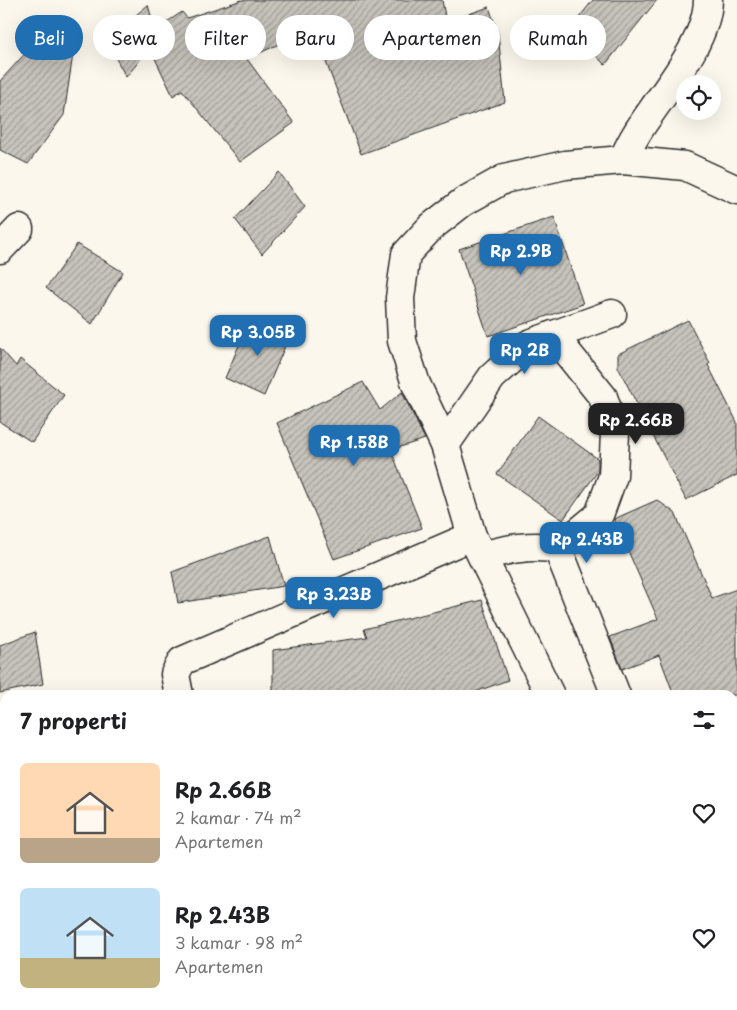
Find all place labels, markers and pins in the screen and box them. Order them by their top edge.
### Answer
pin: Rp 2.9B [475,234,567,276]
pin: Rp 3.05B [206,314,310,357]
pin: Rp 2B [490,332,560,375]
pin: Rp 2.66B [584,402,688,445]
pin: Rp 1.58B [302,424,406,467]
pin: Rp 2.43B [535,522,639,564]
pin: Rp 3.23B [282,576,386,619]

